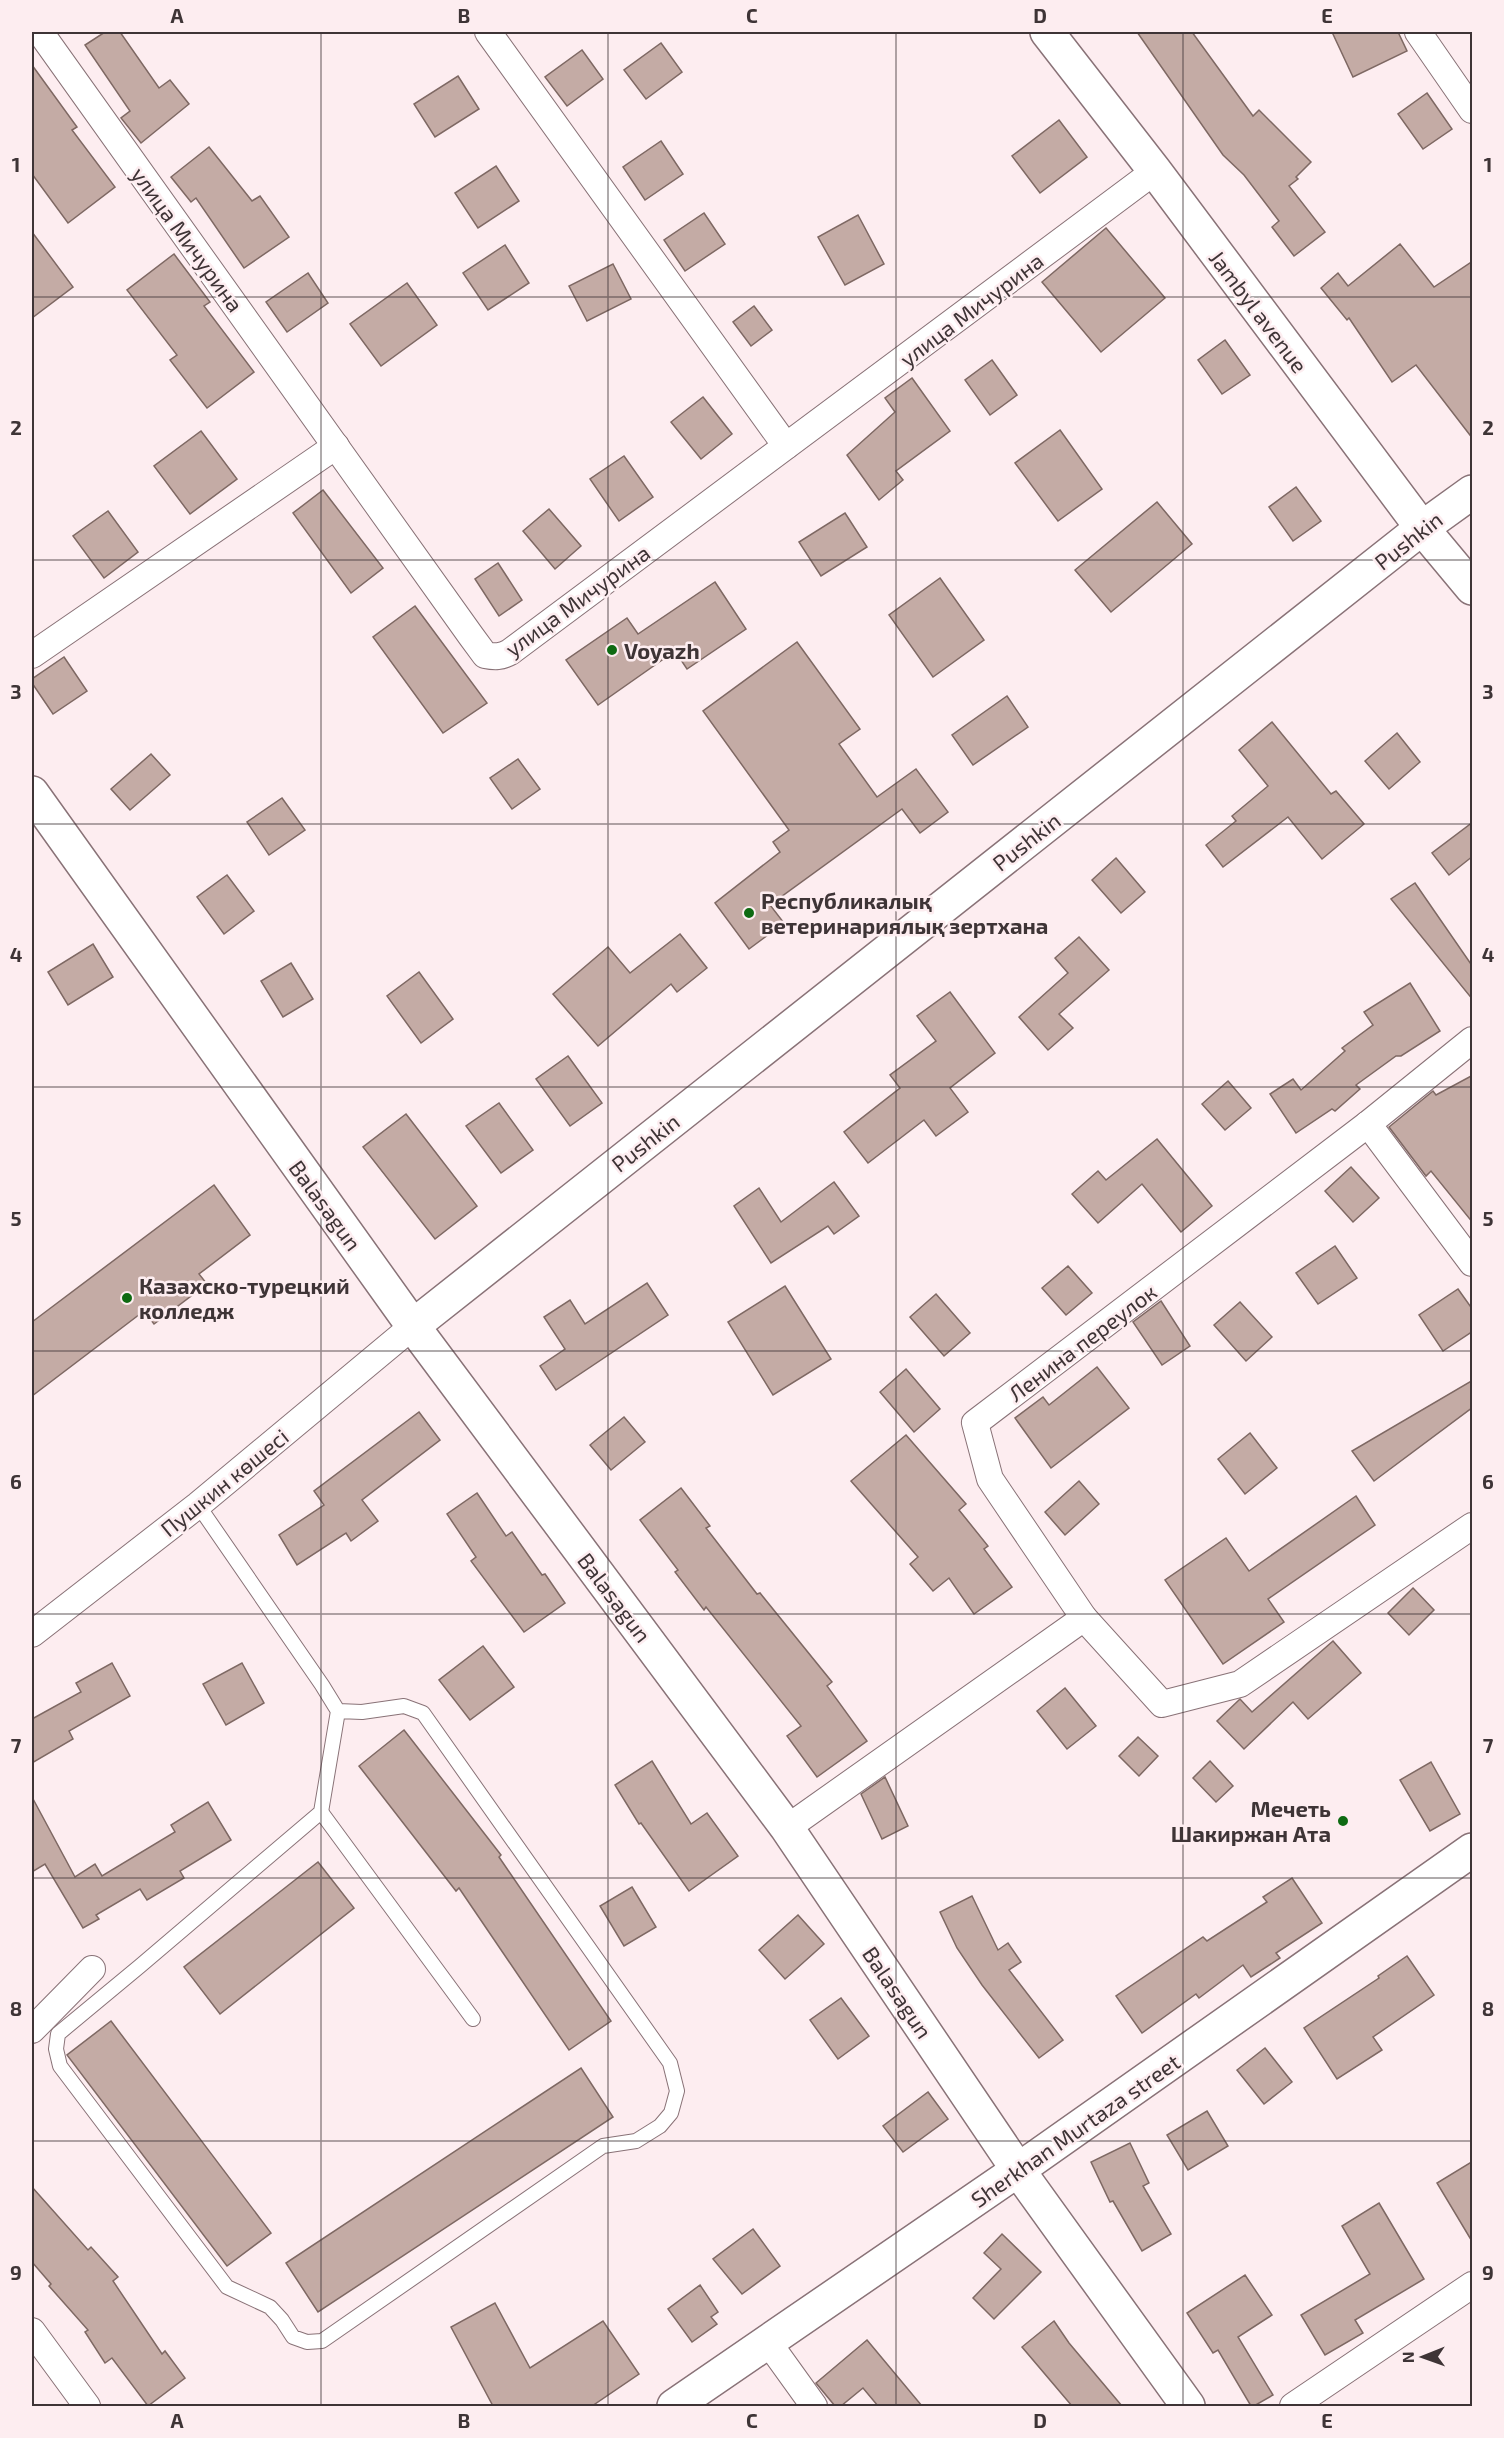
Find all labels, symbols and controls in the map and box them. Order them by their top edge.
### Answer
text: A [170,3,184,27]
text: B [458,3,470,27]
text: C [746,3,758,27]
text: D [1033,3,1047,27]
text: E [1321,3,1333,27]
text: 1 [12,152,20,176]
text: 1 [1484,152,1492,176]
street label: улица Мичурина [126,162,249,317]
street label: Jambyl avenue [1205,245,1313,377]
street label: улица Мичурина [894,247,1048,372]
text: 2 [10,415,22,439]
text: 2 [1482,415,1494,439]
street label: Pushkin [1369,505,1447,575]
street label: улица Мичурина [500,539,655,662]
place label: Voyazh [624,637,700,664]
marker: Voyazh [605,643,619,657]
text: 3 [10,679,22,703]
text: 3 [1482,679,1494,703]
street label: Pushkin [987,806,1065,876]
place label: Республикалық ветеринариялық зертхана [761,887,1048,938]
marker: Республикалық ветеринариялық зертхана [742,906,756,920]
text: 4 [10,942,23,966]
text: 4 [1482,942,1495,966]
street label: Pushkin [606,1107,684,1177]
street label: Balasagun [285,1155,367,1255]
text: 5 [10,1206,22,1230]
text: 5 [1482,1206,1494,1230]
place label: Казахско-турецкий колледж [139,1272,350,1323]
street label: Ленина переулок [1003,1278,1162,1407]
marker: Казахско-турецкий колледж [120,1291,134,1305]
street label: Пушкин көшесі [155,1423,294,1542]
text: 6 [10,1469,22,1493]
text: 6 [1482,1469,1494,1493]
street label: Balasagun [573,1547,657,1647]
text: 7 [11,1733,22,1757]
text: 7 [1483,1733,1494,1757]
place label: Мечеть Шакиржан Ата [1171,1795,1331,1846]
marker: Мечеть Шакиржан Ата [1336,1814,1350,1828]
street label: Balasagun [858,1941,938,2043]
text: 8 [10,1996,22,2020]
text: 8 [1482,1996,1494,2020]
street label: Sherkhan Murtaza street [966,2048,1184,2212]
text: 9 [10,2260,22,2284]
text: 9 [1482,2260,1494,2284]
north arrow [1393,2327,1453,2387]
text: N [1398,2351,1417,2363]
text: A [170,2408,184,2432]
text: B [458,2408,470,2432]
text: C [746,2408,758,2432]
text: D [1033,2408,1047,2432]
text: E [1321,2408,1333,2432]

